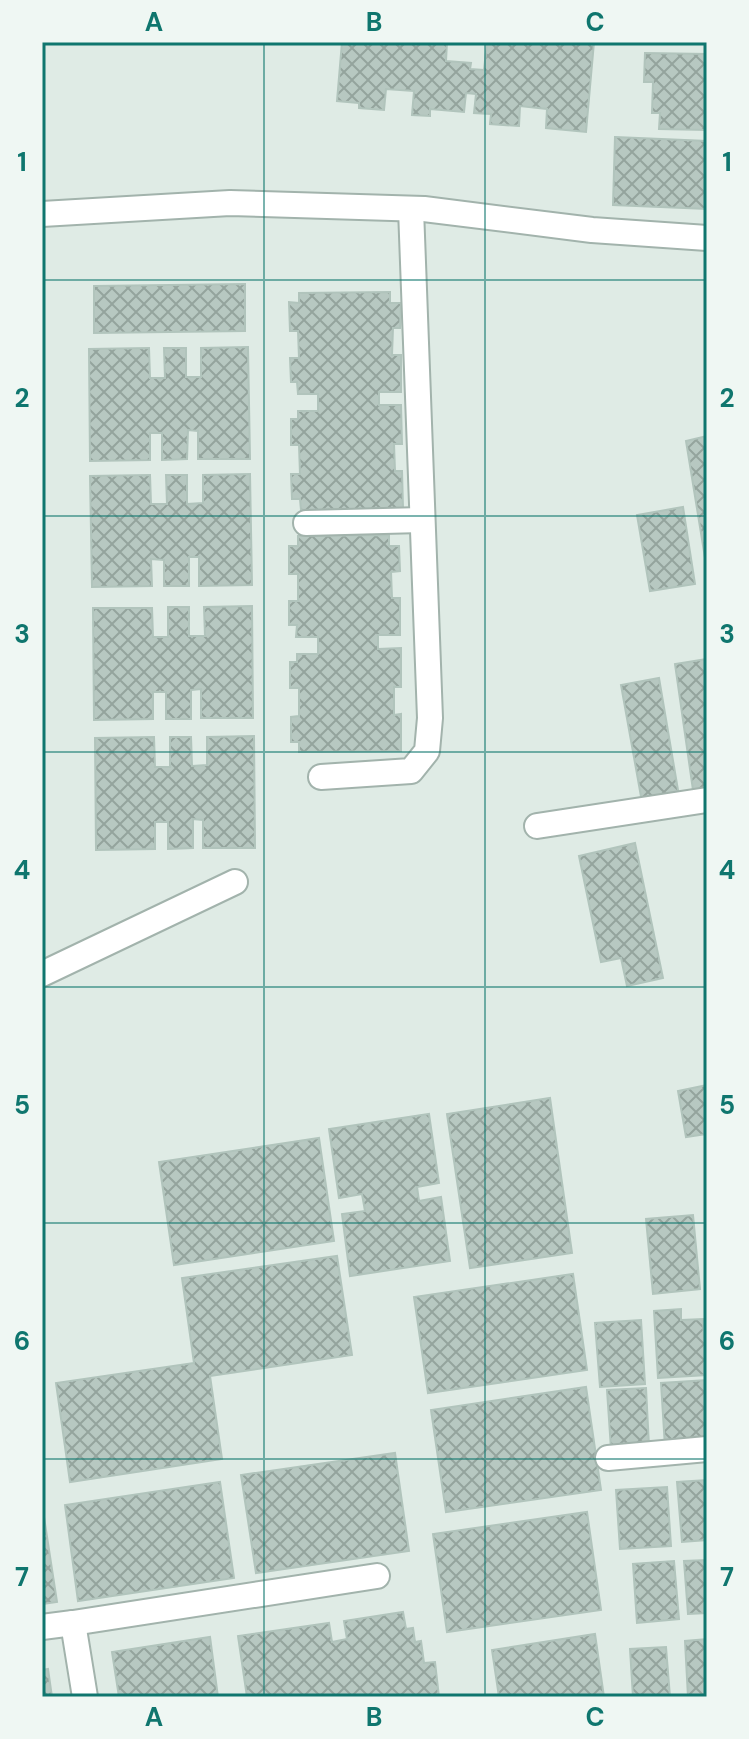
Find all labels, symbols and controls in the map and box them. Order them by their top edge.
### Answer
text: A [145,5,163,39]
text: B [366,5,382,39]
text: C [585,5,605,39]
text: 1 [17,145,27,179]
text: 1 [722,145,732,179]
text: 2 [14,381,30,415]
text: 2 [719,381,735,415]
text: 3 [14,617,30,651]
text: 3 [719,617,735,651]
text: 4 [14,853,30,887]
text: 4 [719,853,735,887]
text: 5 [14,1088,30,1122]
text: 5 [719,1088,735,1122]
text: 6 [14,1324,30,1358]
text: 6 [719,1324,735,1358]
text: 7 [15,1560,29,1594]
text: 7 [720,1560,734,1594]
text: A [145,1700,163,1734]
text: B [366,1700,382,1734]
text: C [585,1700,605,1734]

